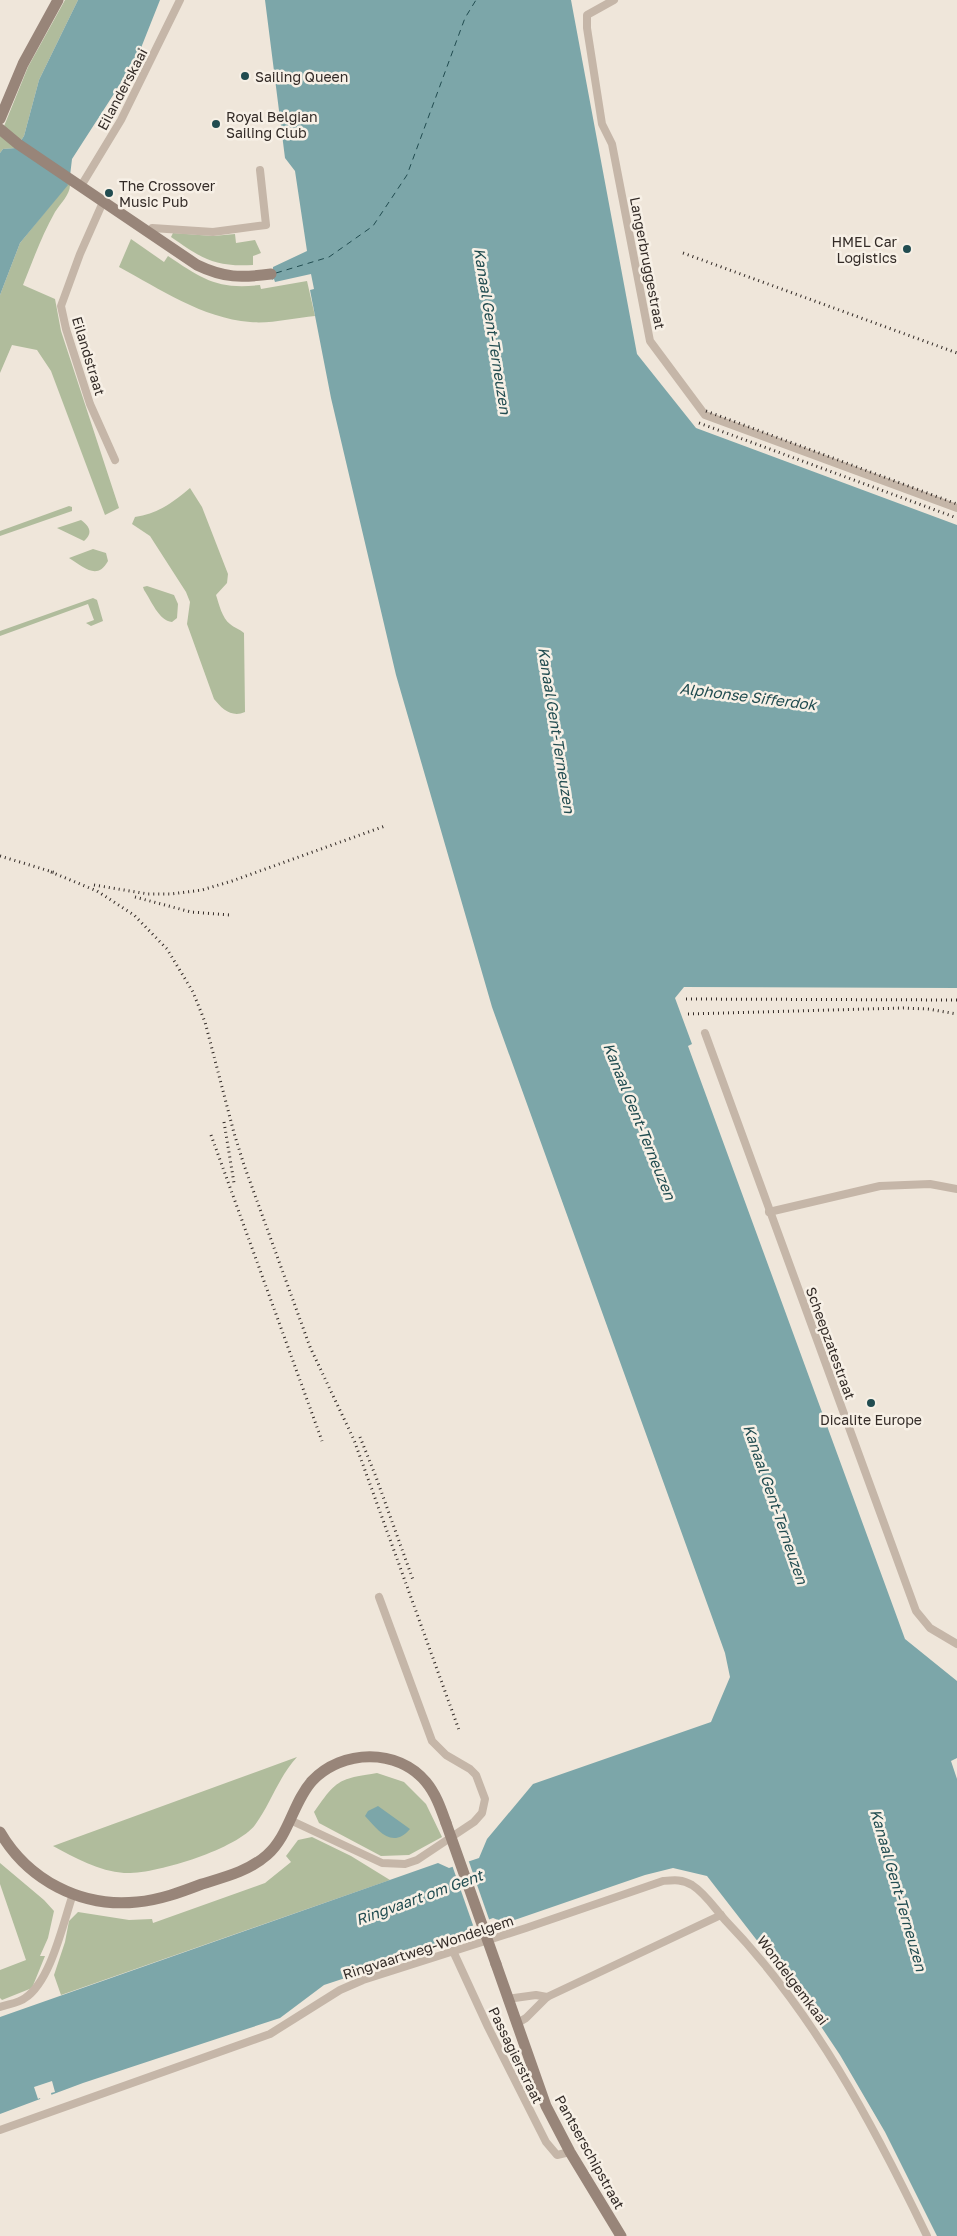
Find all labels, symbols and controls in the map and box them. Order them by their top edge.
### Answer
street label: Eilanderskaai [93,45,151,133]
place label: Sailing Queen [255,68,348,85]
marker: Sailing Queen [239,70,251,82]
place label: Royal Belgian Sailing Club [226,108,318,141]
marker: Royal Belgian Sailing Club [210,118,222,130]
place label: The Crossover Music Pub [119,177,216,210]
marker: The Crossover Music Pub [103,187,115,199]
street label: Langerbruggestraat [627,195,669,331]
place label: HMEL Car Logistics [831,233,898,266]
marker: HMEL Car Logistics [901,243,913,255]
water label: Kanaal Gent-Terneuzen [471,247,515,416]
street label: Eilandstraat [69,315,109,397]
water label: Kanaal Gent-Terneuzen [535,646,579,815]
water label: Alphonse Sifferdok [679,679,819,713]
water label: Kanaal Gent-Terneuzen [600,1040,680,1203]
street label: Scheepzatestraat [803,1285,859,1401]
marker: Dicalite Europe [865,1397,877,1409]
place label: Dicalite Europe [820,1411,922,1428]
water label: Kanaal Gent-Terneuzen [740,1422,812,1587]
water label: Kanaal Gent-Terneuzen [867,1807,931,1974]
water label: Ringvaart om Gent [353,1865,487,1929]
street label: Ringvaartweg-Wondelgem [340,1911,516,1983]
street label: Wondelgemkaai [754,1932,832,2028]
street label: Passagierstraat [485,2004,547,2106]
street label: Pantserschipstraat [552,2092,628,2212]

